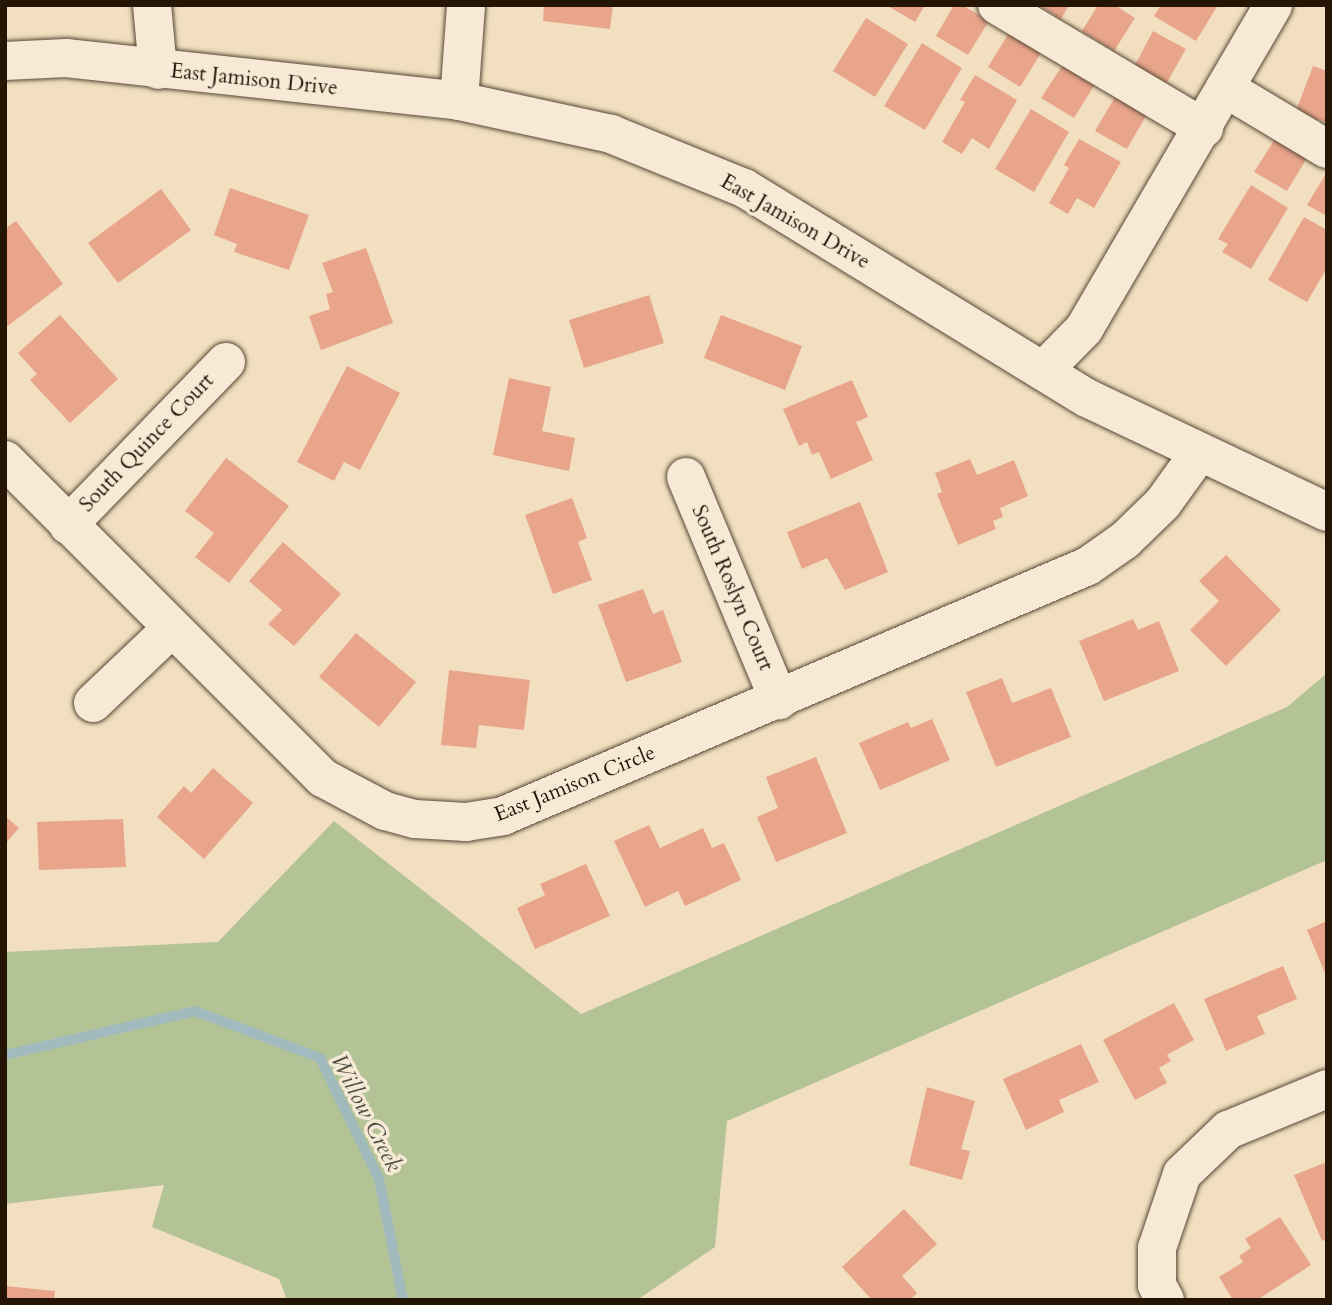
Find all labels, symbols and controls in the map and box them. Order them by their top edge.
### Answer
street label: East Jamison Drive [169,59,339,101]
street label: East Jamison Drive [716,169,874,275]
street label: South Quince Court [74,369,220,517]
street label: South Roslyn Court [686,501,778,675]
street label: East Jamison Circle [491,740,659,828]
water label: Willow Creek [325,1050,407,1176]

